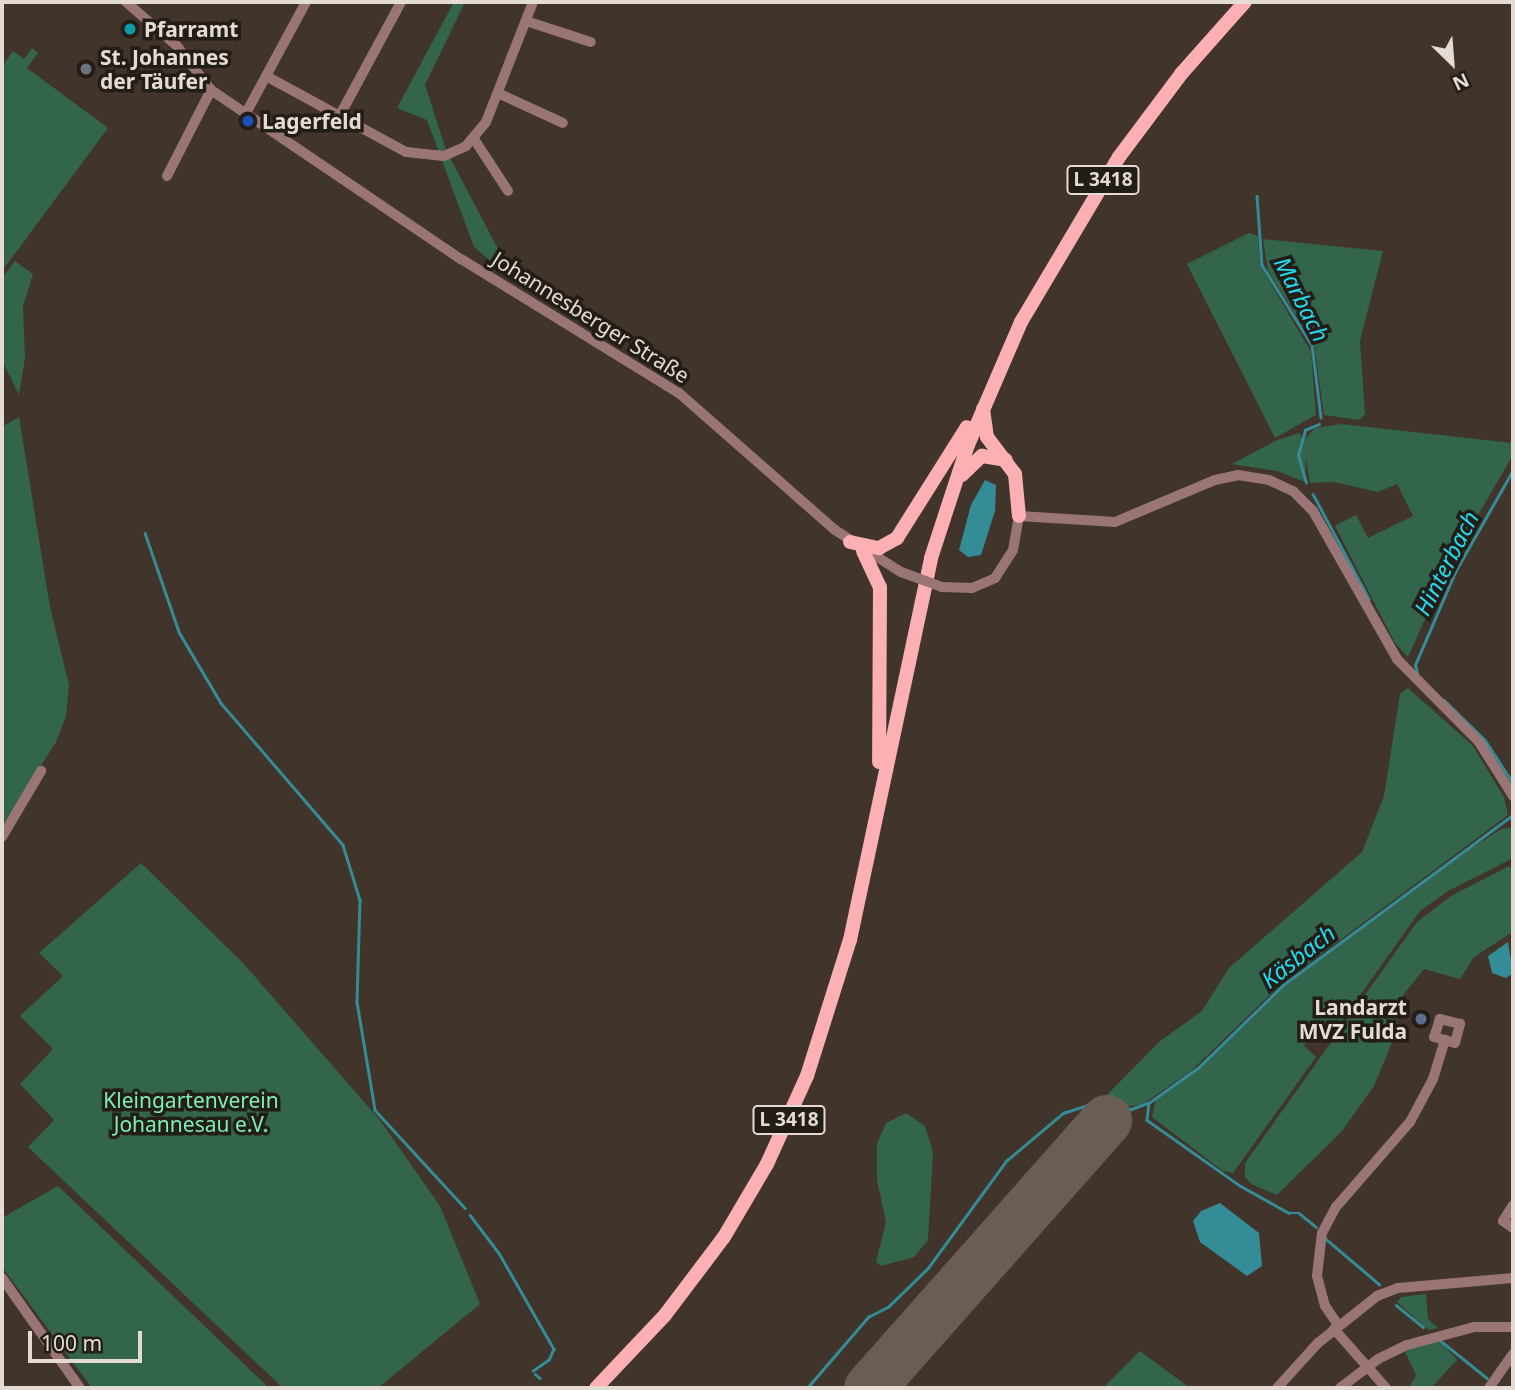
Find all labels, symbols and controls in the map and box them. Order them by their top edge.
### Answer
place label: Pfarramt [144,16,238,42]
marker: Pfarramt [122,21,138,37]
north arrow [1417,28,1487,98]
place label: St. Johannes der Täufer [100,44,229,94]
marker: St. Johannes der Täufer [78,61,94,77]
text: N [1448,67,1473,97]
place label: Lagerfeld [262,108,362,134]
marker: Lagerfeld [240,113,256,129]
road number: L 3418 [1066,164,1140,196]
street label: Johannesberger Straße [488,246,694,388]
water label: Marbach [1269,252,1335,346]
water label: Hinterbach [1408,506,1484,620]
water label: Käsbach [1256,919,1340,993]
place label: Landarzt MVZ Fulda [1299,994,1407,1044]
marker: Landarzt MVZ Fulda [1413,1011,1429,1027]
park label: Kleingartenverein Johannesau e.V. [103,1087,279,1137]
road number: L 3418 [752,1104,826,1136]
scale bar [32,1316,145,1360]
text: 100 m [41,1329,102,1357]

